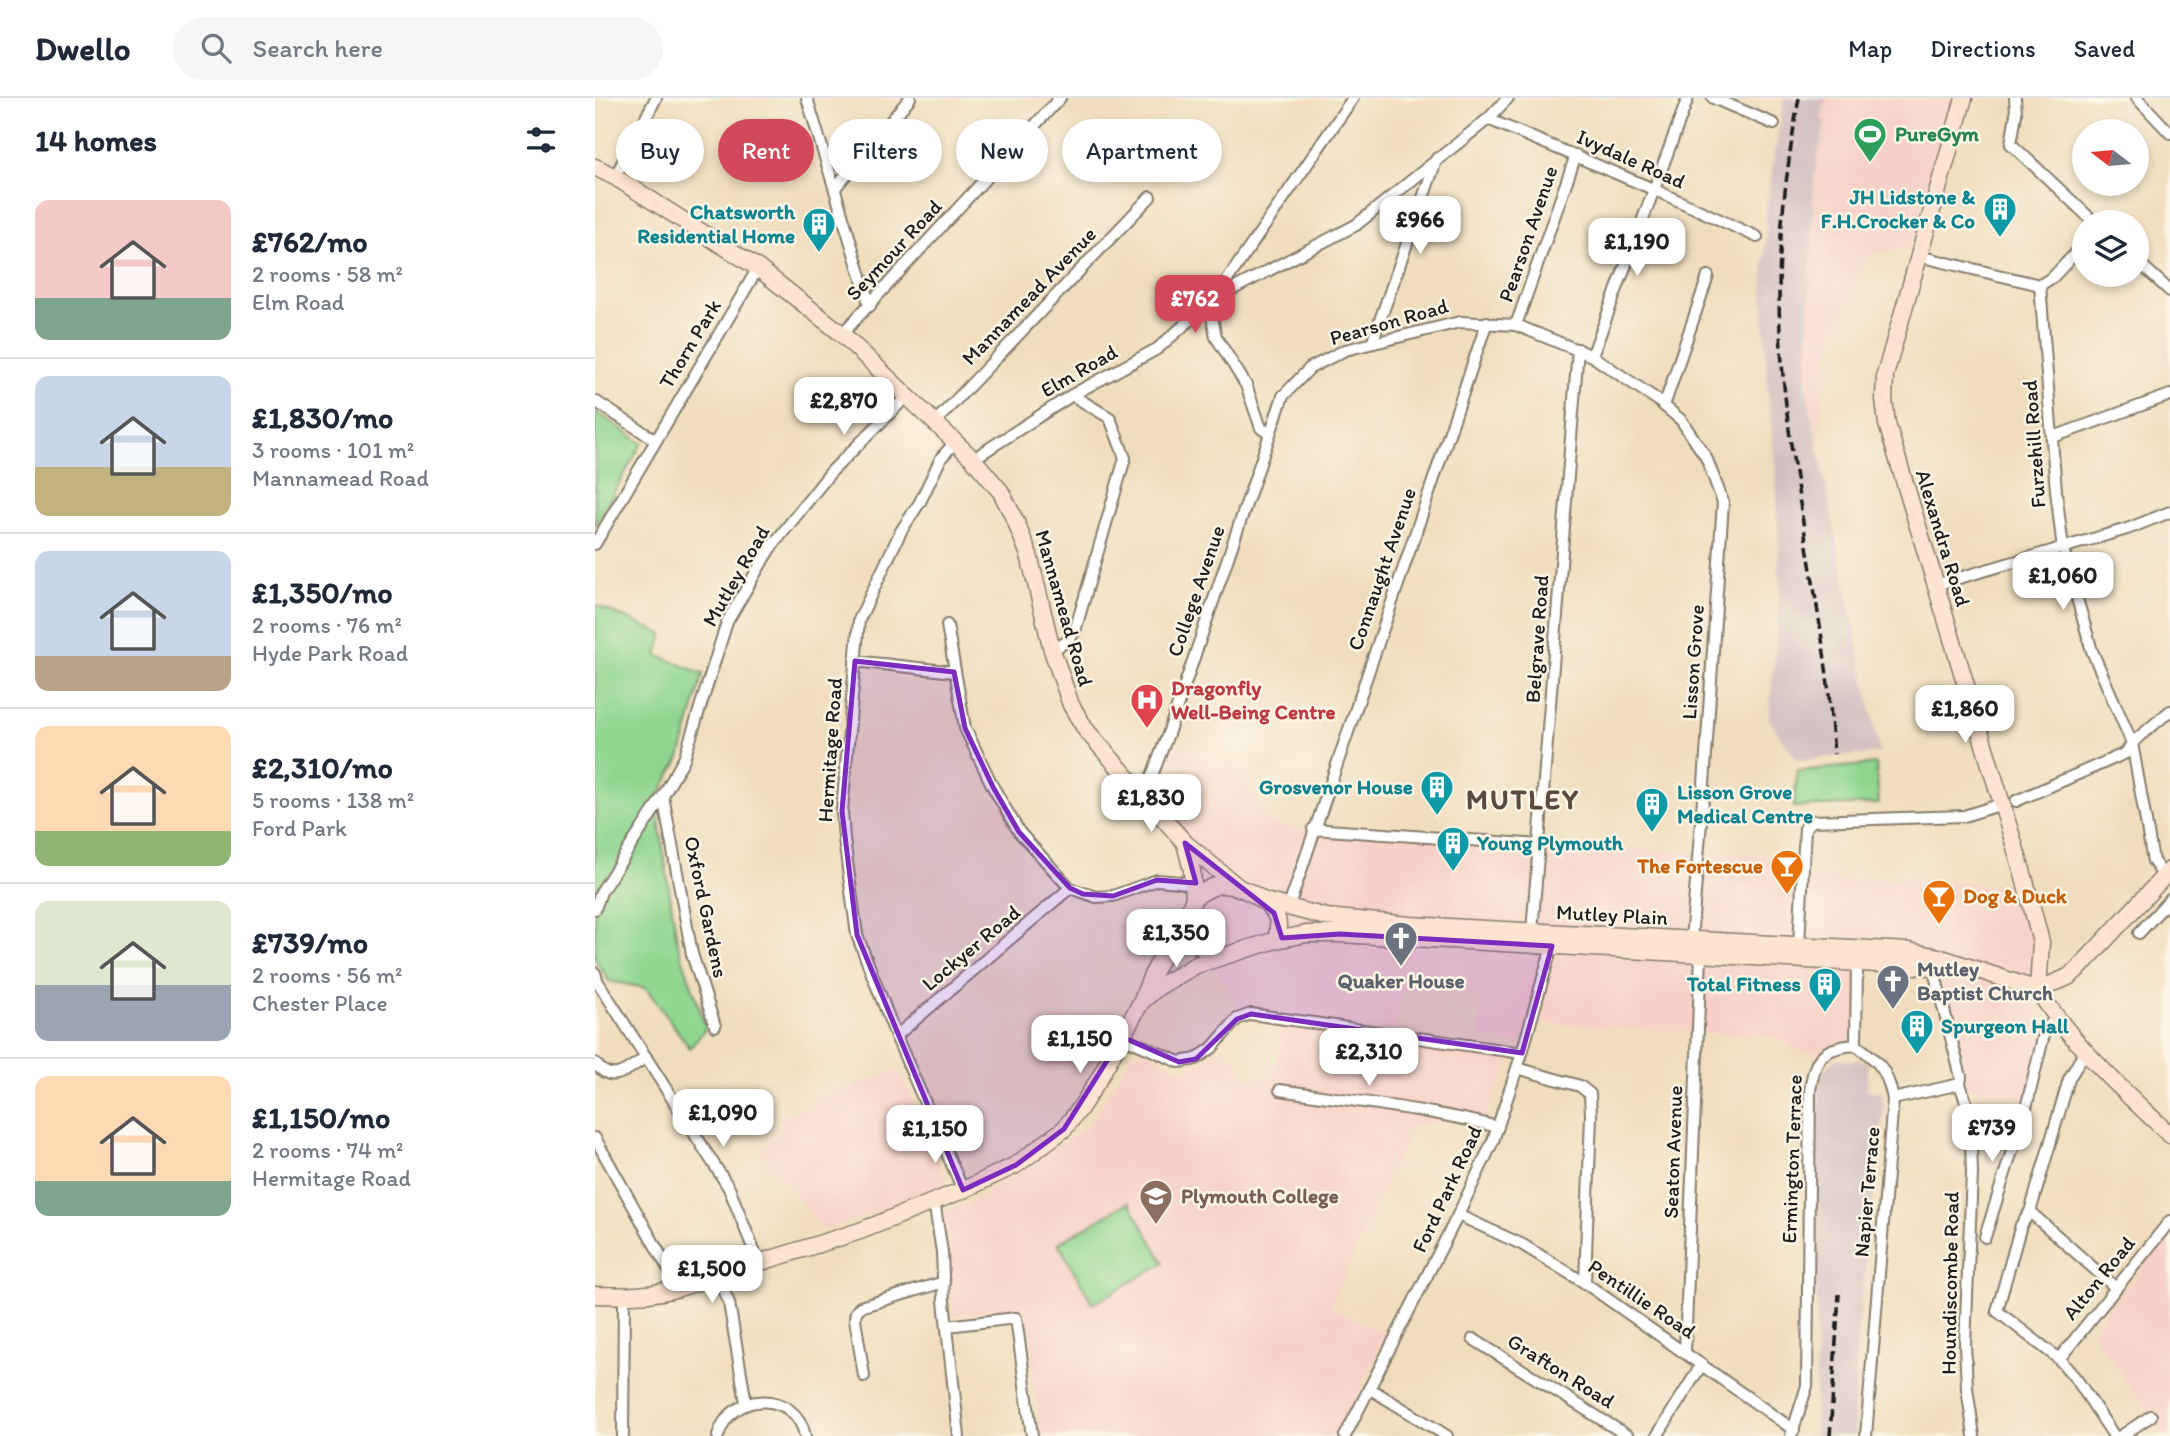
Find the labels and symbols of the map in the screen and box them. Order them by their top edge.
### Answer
sports icon: PureGym [1851,115,1889,164]
north arrow [2072,119,2149,196]
place label: PureGym [1895,121,1979,147]
street label: Ivydale Road [1573,124,1689,194]
street label: Pearson Avenue [1493,162,1563,305]
place label: JH Lidstone & F.H.Crocker & Co [1821,184,1975,233]
building icon: JH Lidstone & F.H.Crocker & Co [1981,190,2019,239]
street label: Seymour Road [840,194,947,305]
pin: £966 [1379,197,1461,256]
place label: Chatsworth Residential Home [637,199,796,248]
building icon: Chatsworth Residential Home [800,205,838,254]
pin: £1,190 [1580,218,1694,278]
street label: Mannamead Avenue [956,221,1101,370]
pin: £762 [1154,275,1236,335]
street label: Pearson Road [1327,293,1451,350]
street label: Thorn Park [653,294,726,393]
street label: Elm Road [1036,338,1122,402]
pin: £2,870 [787,378,901,437]
street label: Furzehill Road [2017,379,2050,509]
street label: Alexandra Road [1911,466,1976,610]
street label: Connaught Avenue [1342,484,1421,654]
street label: Mutley Road [697,520,775,631]
street label: College Avenue [1161,522,1230,660]
street label: Mannamead Road [1030,527,1099,689]
pin: £1,060 [2006,552,2120,612]
street label: Belgrave Road [1520,574,1553,704]
street label: Lisson Grove [1676,604,1709,720]
place label: Dragonfly Well-Being Centre [1171,675,1335,725]
street label: Hermitage Road [812,677,847,823]
hospital icon: Dragonfly Well-Being Centre [1128,681,1166,730]
pin: £1,860 [1908,686,2022,745]
building icon: Grosvenor House [1418,768,1456,817]
pin: £1,830 [1094,774,1208,834]
place label: Grosvenor House [1259,774,1413,799]
place label: Lisson Grove Medical Centre [1677,779,1813,828]
district label: MUTLEY [1466,782,1580,816]
building icon: Lisson Grove Medical Centre [1633,785,1671,834]
building icon: Young Plymouth [1434,824,1472,873]
place label: Young Plymouth [1476,830,1624,856]
street label: Oxford Gardens [679,834,734,980]
bar icon: The Fortescue [1768,847,1806,896]
place label: The Fortescue [1636,853,1763,878]
bar icon: Dog & Duck [1920,877,1958,926]
place label: Dog & Duck [1963,883,2068,909]
street label: Lockyer Road [917,899,1025,996]
street label: Mutley Plain [1555,899,1669,930]
pin: £1,350 [1119,910,1233,969]
church icon: Quaker House [1382,919,1420,968]
place label: Mutley Baptist Church [1917,956,2053,1006]
church icon: Mutley Baptist Church [1874,962,1912,1011]
building icon: Total Fitness [1806,965,1844,1014]
place label: Quaker House [1337,968,1465,993]
place label: Total Fitness [1686,971,1801,996]
building icon: Spurgeon Hall [1898,1007,1936,1056]
place label: Spurgeon Hall [1941,1013,2070,1039]
pin: £1,150 [1023,1016,1137,1075]
pin: £2,310 [1312,1028,1426,1088]
street label: Ermington Terrace [1776,1074,1807,1244]
street label: Seaton Avenue [1658,1085,1687,1219]
pin: £1,090 [666,1090,780,1149]
pin: £739 [1951,1104,2033,1164]
pin: £1,150 [878,1105,992,1165]
street label: Ford Park Road [1406,1121,1487,1256]
street label: Napier Terrace [1848,1126,1885,1258]
school or university icon: Plymouth College [1137,1177,1175,1226]
place label: Plymouth College [1181,1183,1339,1209]
street label: Houndiscombe Road [1935,1191,1964,1375]
street label: Alton Road [2057,1230,2140,1325]
pin: £1,500 [655,1246,769,1305]
street label: Pentillie Road [1584,1253,1701,1344]
street label: Grafton Road [1503,1328,1620,1414]

